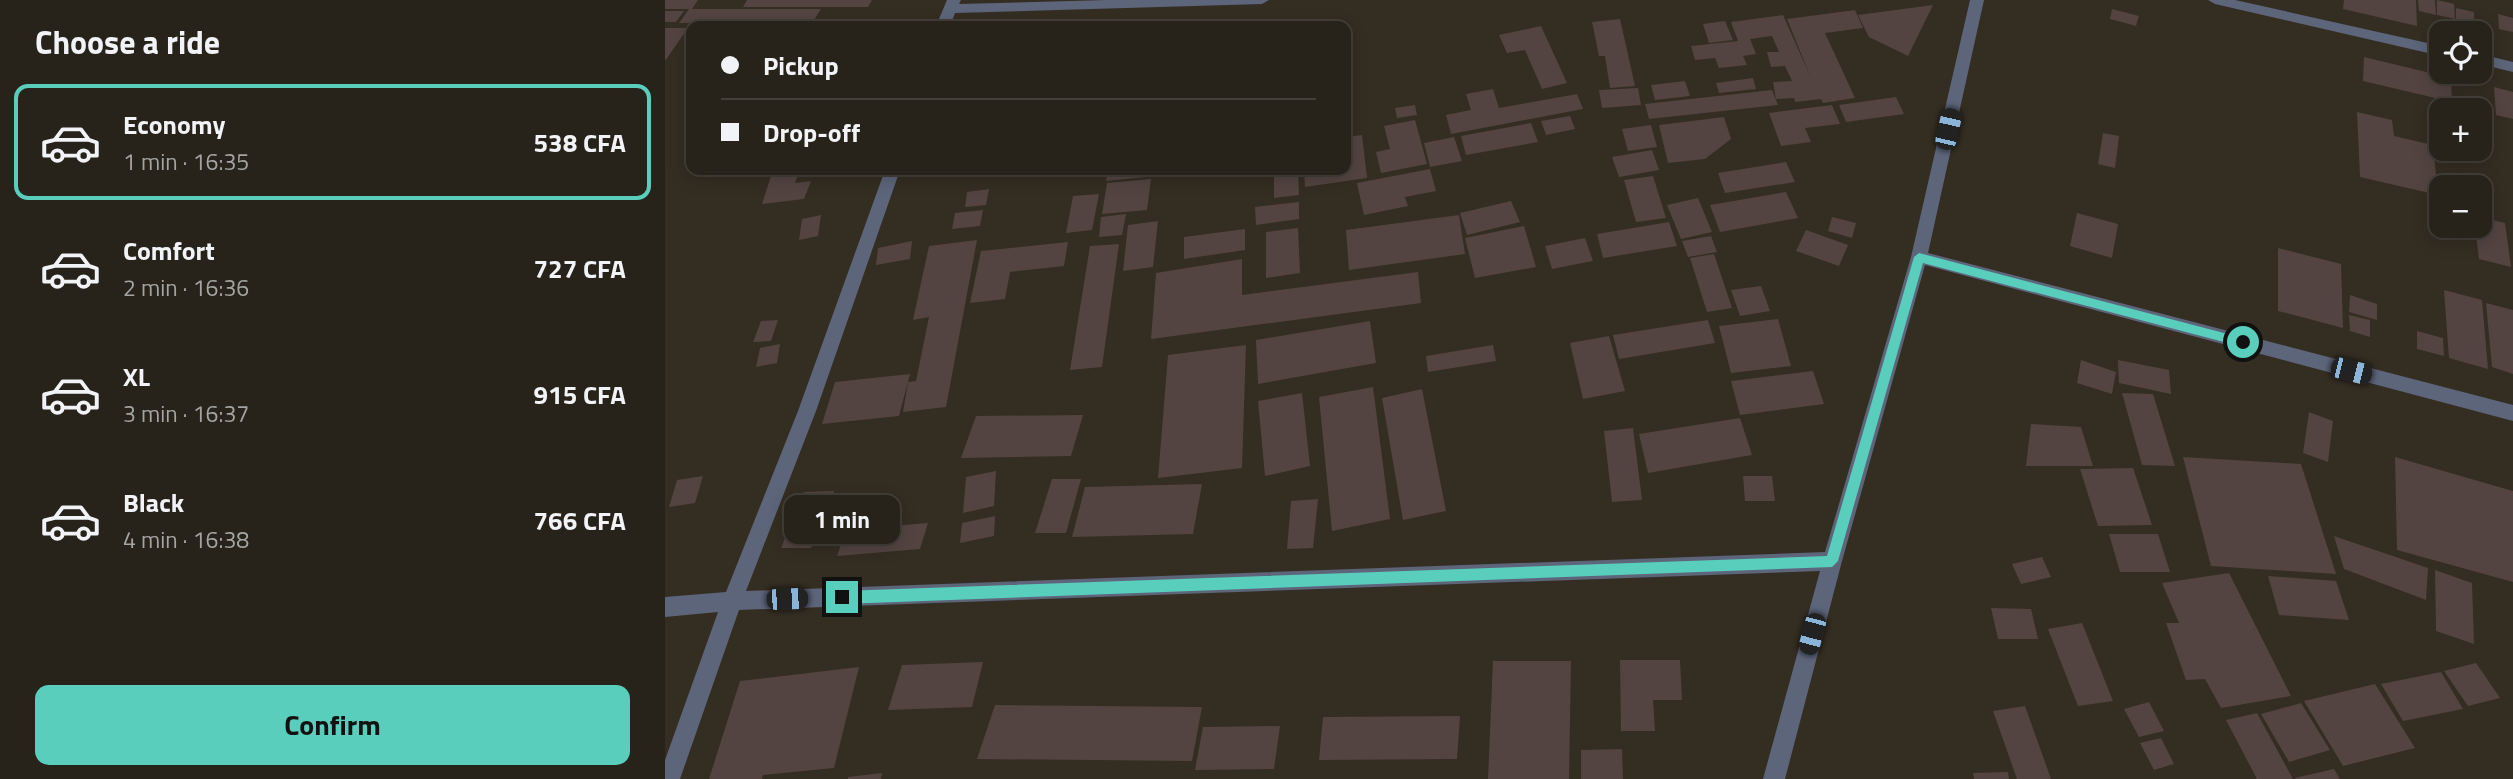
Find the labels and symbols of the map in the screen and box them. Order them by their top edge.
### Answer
car [1934,106,1963,152]
route start [2227,326,2259,358]
car [2329,356,2374,386]
callout: 1 min [784,496,900,544]
route end [826,581,858,613]
car [766,588,809,610]
car [1797,611,1828,657]

